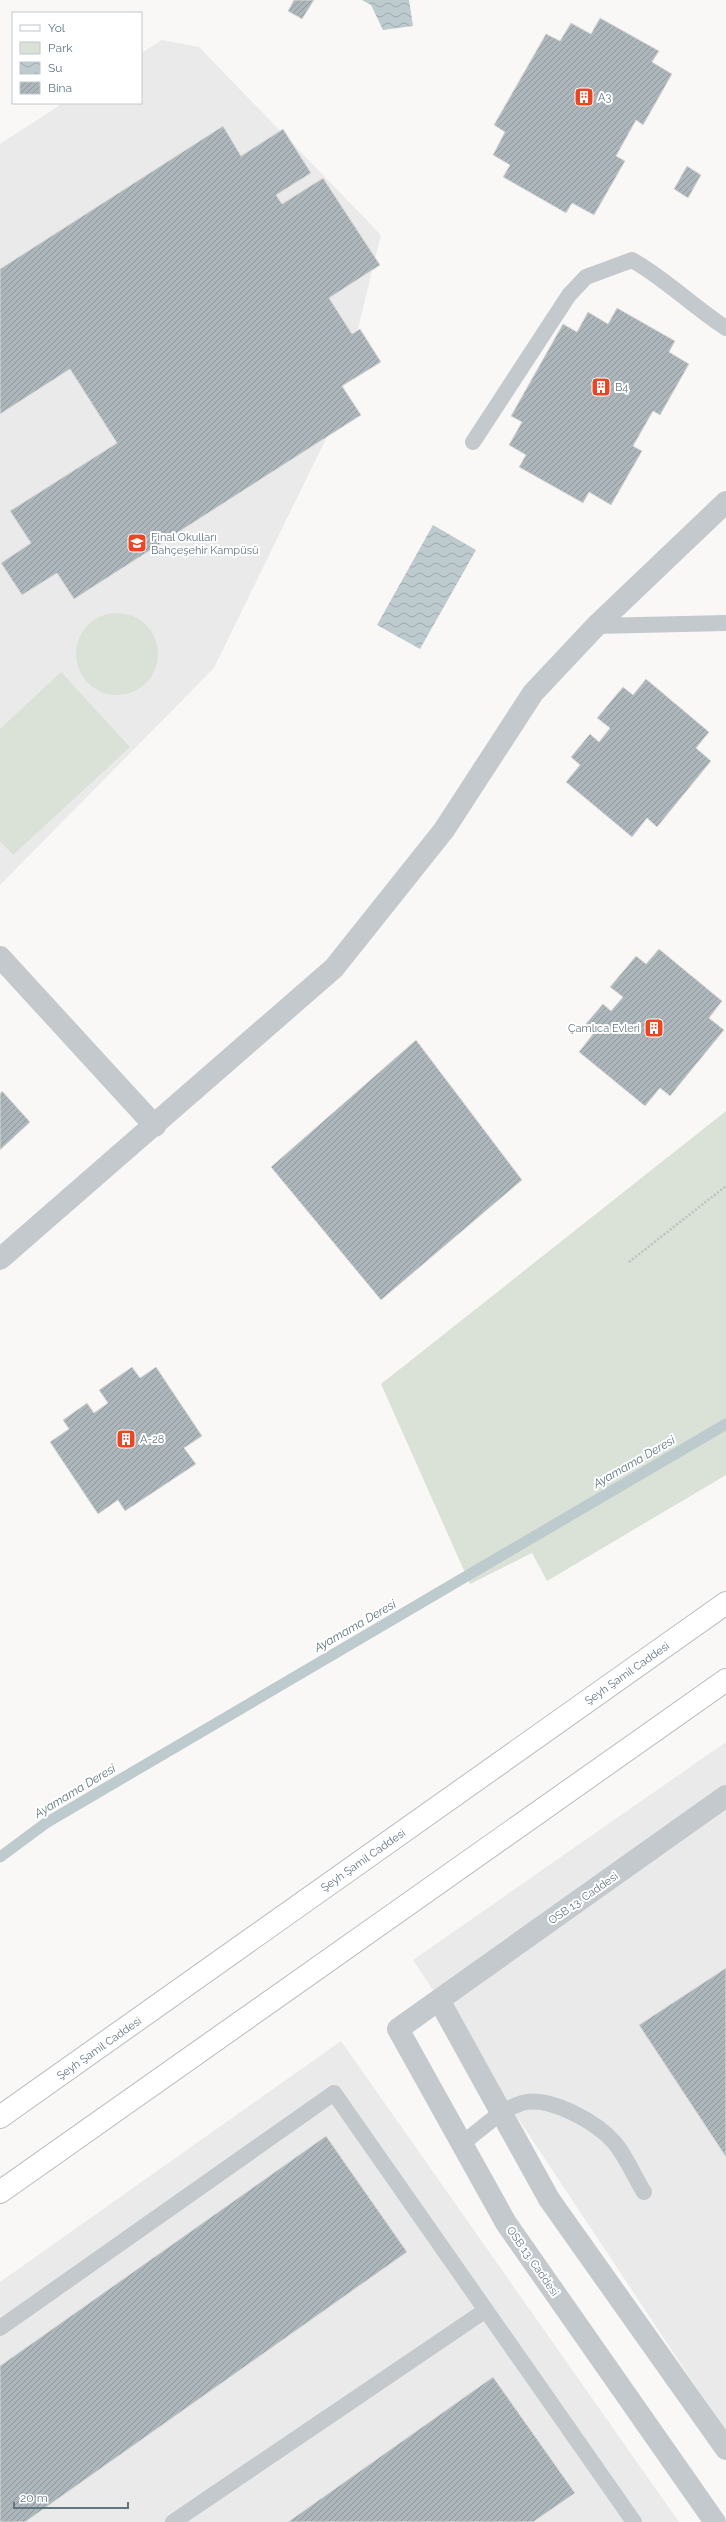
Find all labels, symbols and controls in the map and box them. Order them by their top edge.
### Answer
legend [12,12,142,104]
text: Yol [48,21,66,35]
text: Park [48,41,73,55]
text: Su [48,61,62,75]
text: Bina [48,81,72,95]
building icon: A3 [573,86,595,108]
place label: A3 [598,91,611,104]
building icon: B4 [590,376,612,398]
place label: B4 [615,381,628,394]
place label: Final Okulları Bahçeşehir Kampüsü [151,531,259,557]
school or university icon: Final Okulları Bahçeşehir Kampüsü [126,532,148,554]
building icon: Çamlıca Evleri [643,1017,665,1039]
place label: Çamlıca Evleri [568,1022,640,1035]
building icon: A-28 [115,1428,137,1450]
place label: A-28 [140,1433,164,1446]
water label: Ayamama Deresi [590,1433,678,1492]
water label: Ayamama Deresi [311,1597,399,1656]
street label: Şeyh Şamil Caddesi [583,1639,672,1707]
water label: Ayamama Deresi [31,1761,118,1821]
street label: Şeyh Şamil Caddesi [319,1826,408,1894]
street label: OSB 13. Caddesi [546,1870,621,1927]
street label: Şeyh Şamil Caddesi [55,2014,144,2082]
street label: OSB 13. Caddesi [504,2224,561,2299]
scale bar [14,2484,128,2510]
text: 20 m [20,2491,48,2505]

